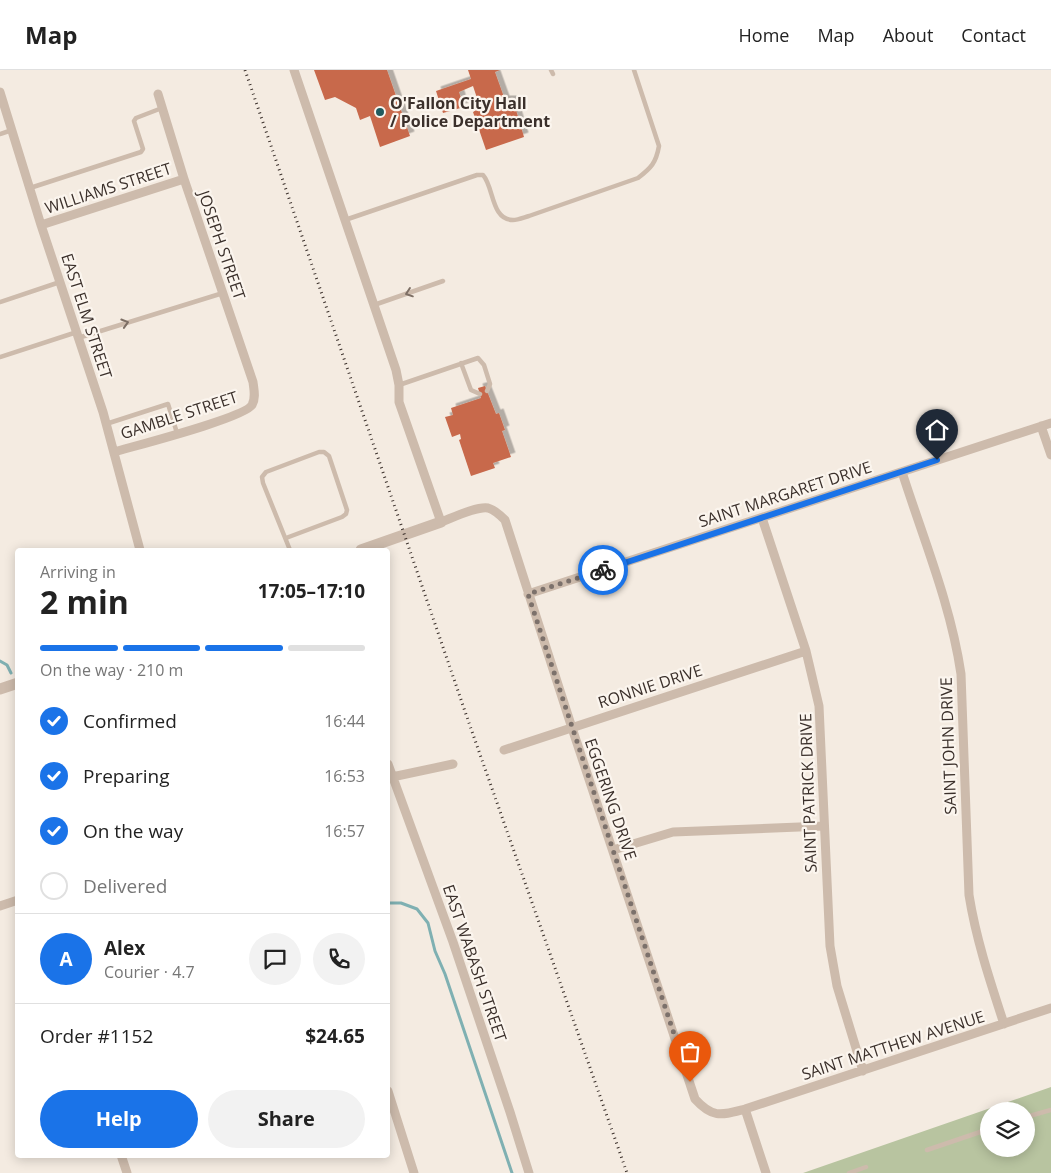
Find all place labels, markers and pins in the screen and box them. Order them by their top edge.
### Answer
place label: O'Fallon City Hall / Police Department [390,92,550,132]
marker: O'Fallon City Hall / Police Department [374,106,386,118]
pin [916,409,958,460]
pin [669,1031,711,1082]

